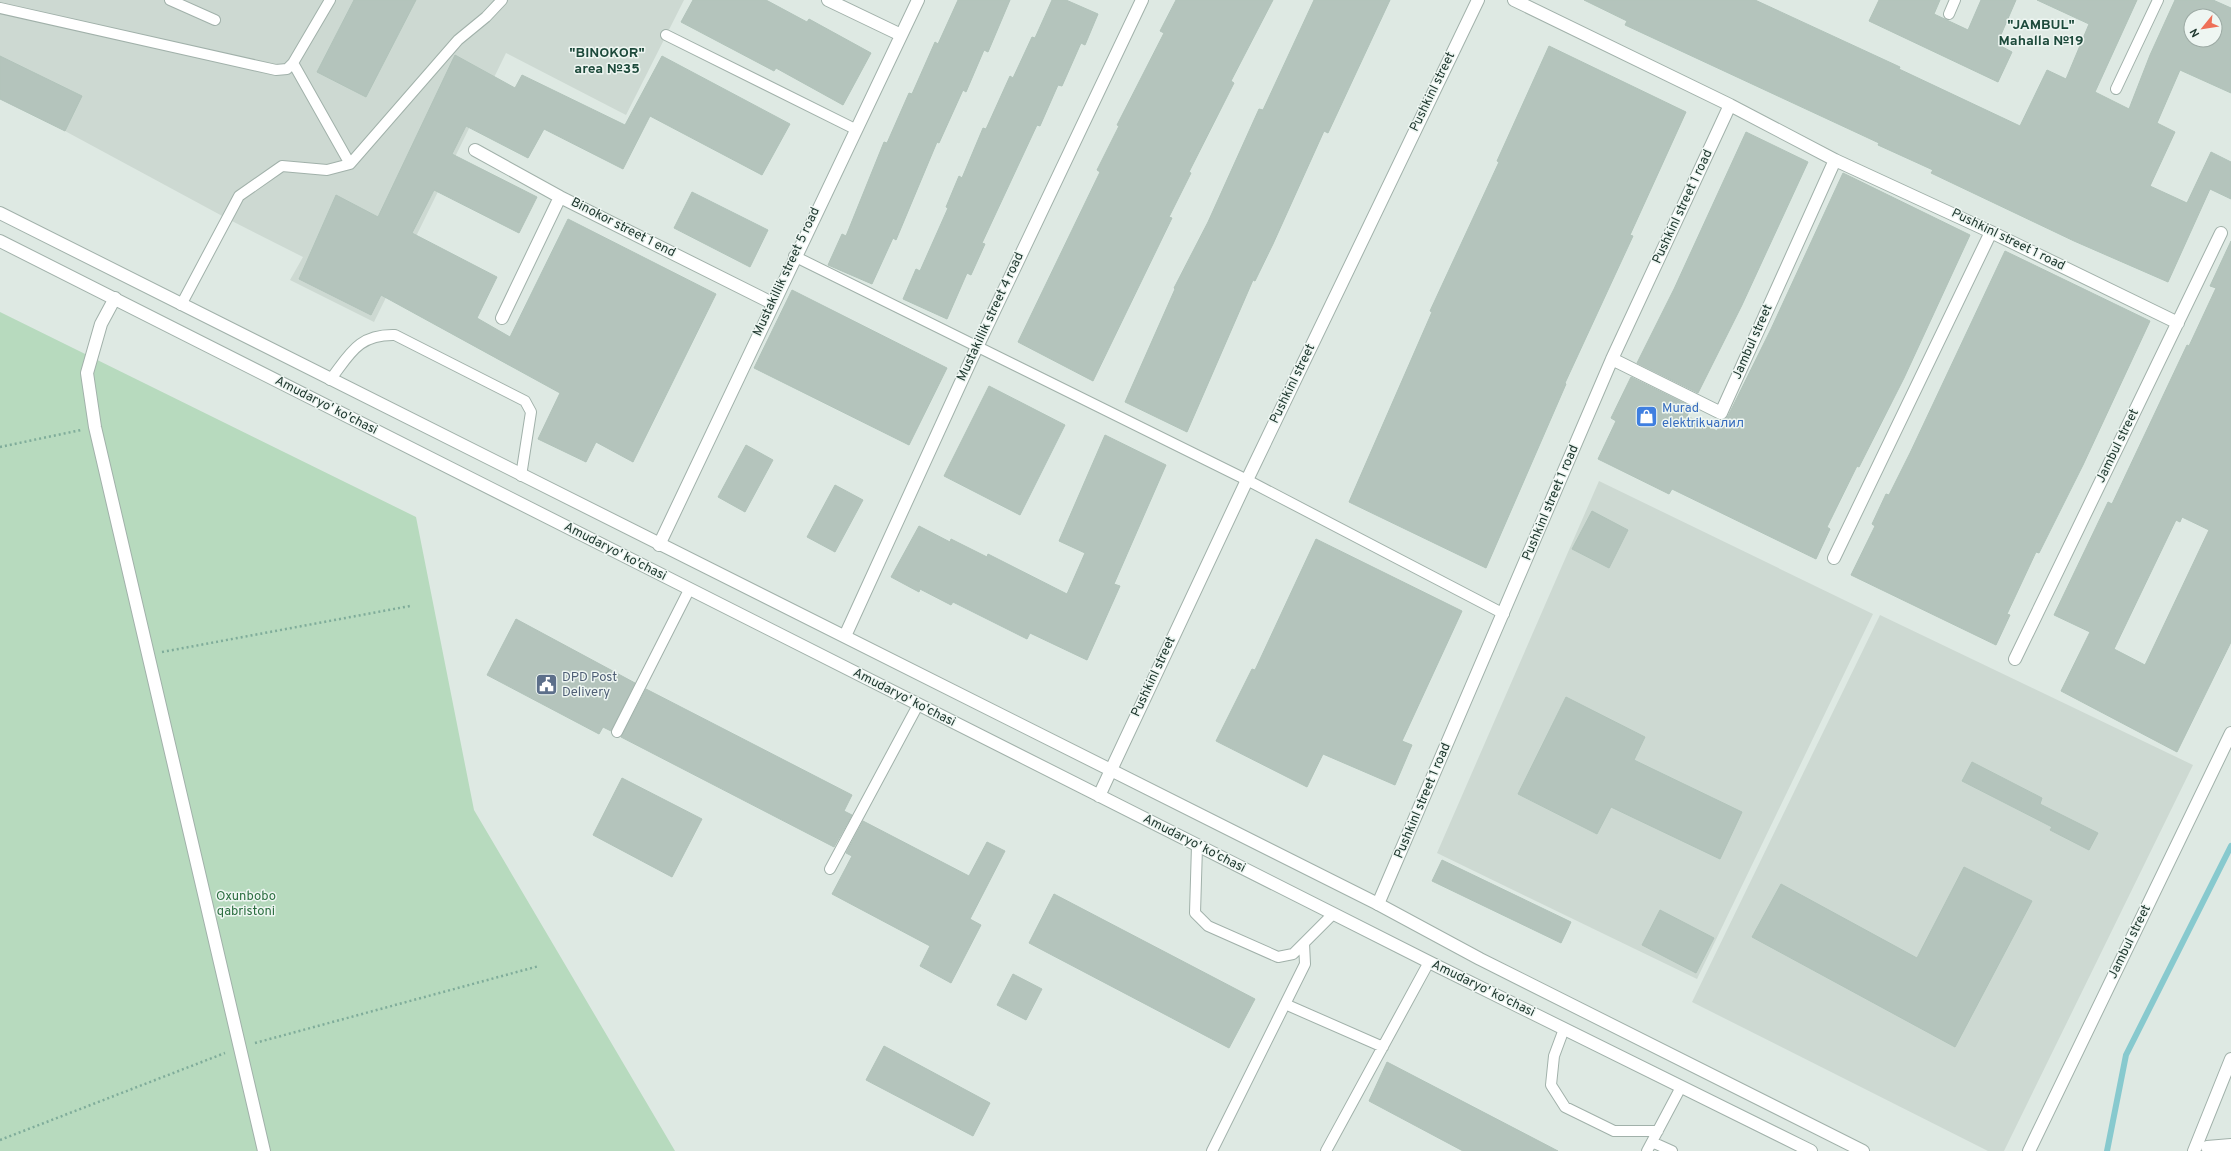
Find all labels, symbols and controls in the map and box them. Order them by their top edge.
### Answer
north arrow [2183,8,2223,48]
district label: "JAMBUL" Mahalla №19 [1999,17,2084,50]
text: N [2187,26,2203,39]
district label: "BINOKOR" area №35 [569,45,645,78]
street label: Pushkinl street [1407,49,1459,135]
street label: Pushkinl street 1 road [1649,147,1717,267]
street label: Binokor street 1 end [568,195,678,261]
street label: Mustakillik street 5 road [750,205,824,339]
street label: Pushkinl street 1 road [1949,206,2067,274]
street label: Mustakillik street 4 road [954,250,1028,384]
street label: Jambul street [1729,302,1777,382]
street label: Pushkinl street [1267,341,1319,427]
street label: Amudaryo' ko'chasi [272,373,380,439]
place label: Murad elektrikчалил [1662,401,1744,432]
shop icon: Murad elektrikчалил [1634,403,1660,429]
street label: Jambul street [2093,406,2143,486]
street label: Pushkinl street 1 road [1519,443,1583,563]
street label: Amudaryo' ko'chasi [561,519,669,585]
street label: Pushkinl street [1128,634,1180,720]
street label: Amudaryo' ko'chasi [850,665,958,731]
place label: DPD Post Delivery [562,670,617,701]
public building icon: DPD Post Delivery [533,672,559,698]
street label: Pushkinl street 1 road [1391,741,1455,861]
street label: Amudaryo' ko'chasi [1140,811,1248,877]
park label: Oxunbobo qabristoni [216,889,276,920]
street label: Jambul street [2105,902,2155,982]
street label: Amudaryo' ko'chasi [1429,957,1537,1021]

